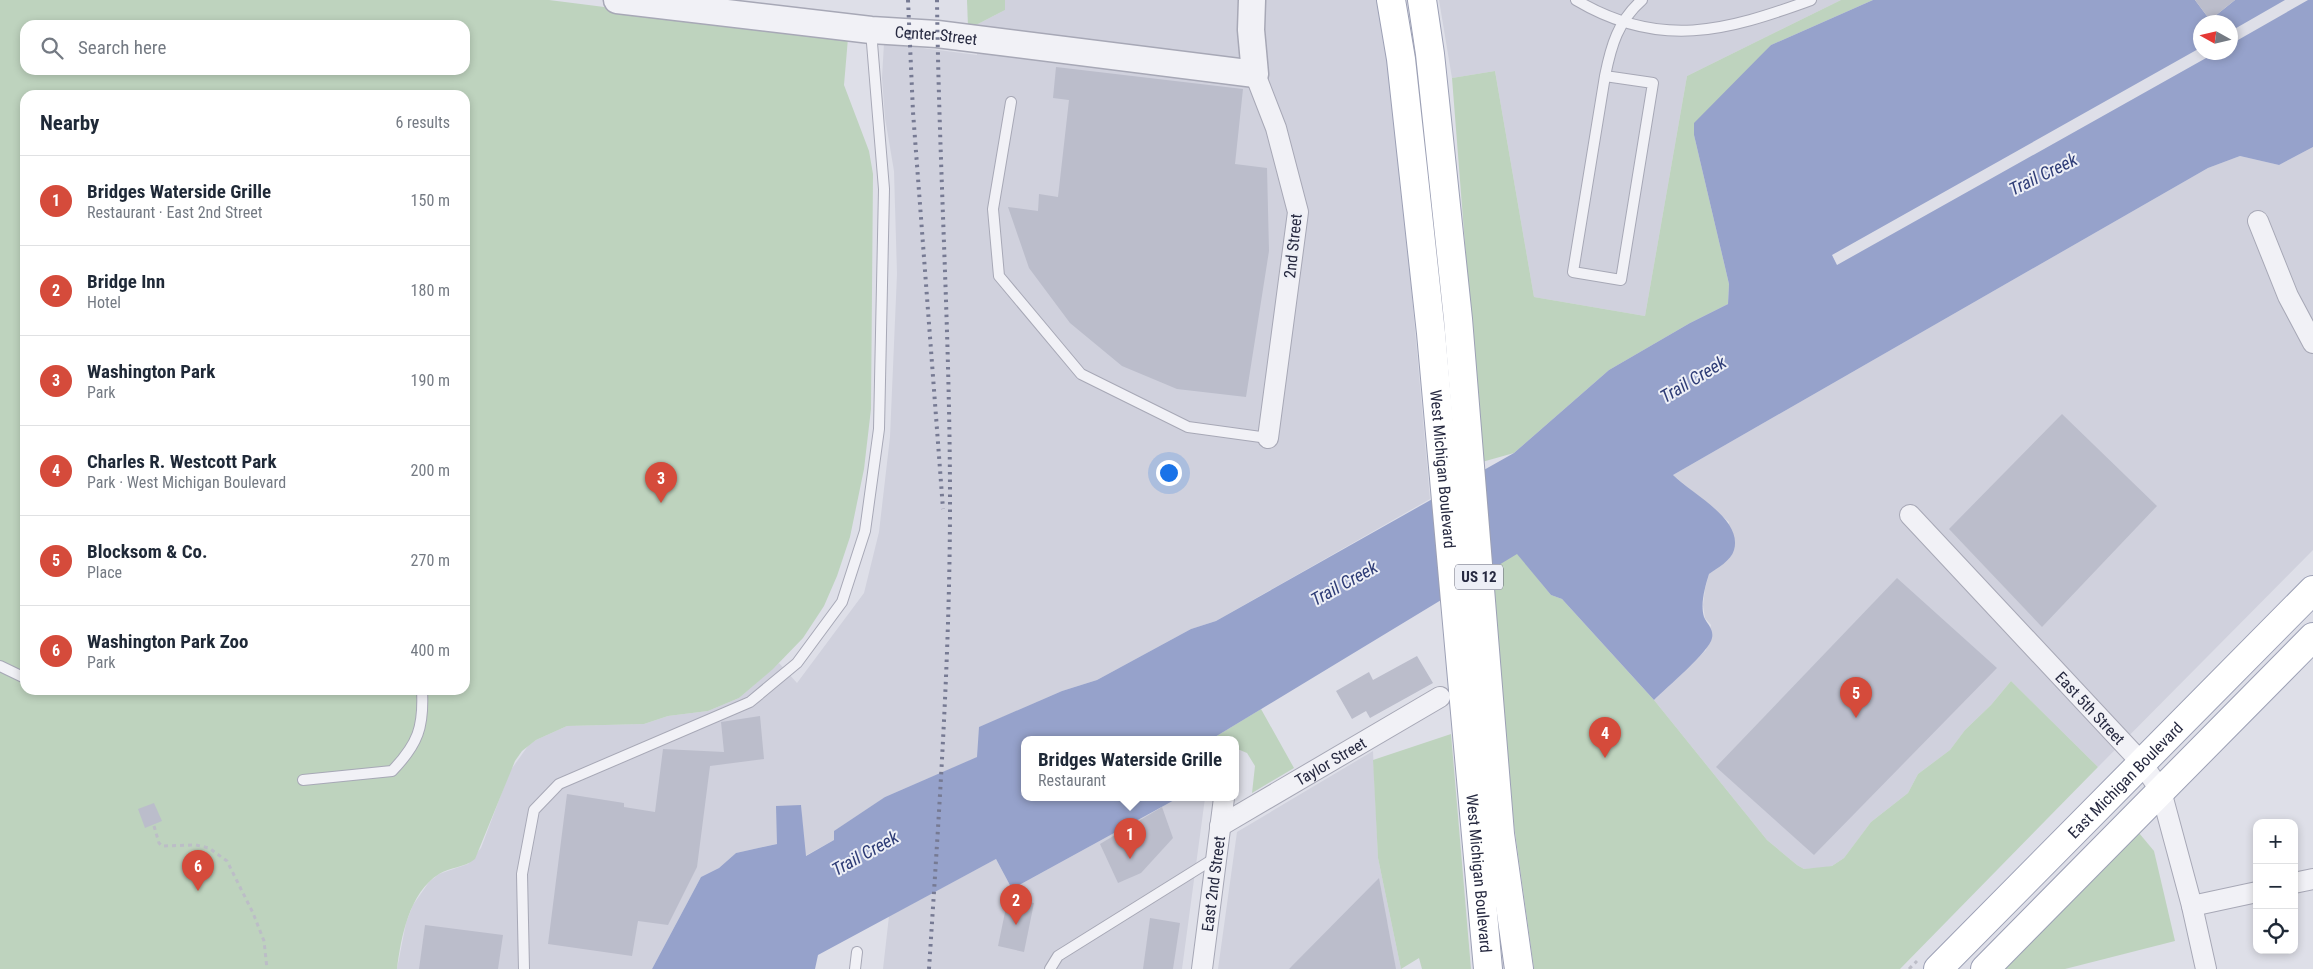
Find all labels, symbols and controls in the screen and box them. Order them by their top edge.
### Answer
north arrow [2193,15,2238,60]
search box [20,20,470,75]
street label: Center Street [894,22,979,49]
icon: search [38,34,66,62]
text: Search here [78,36,166,59]
text: Nearby [40,111,99,135]
text: 6 results [395,113,450,132]
water label: Trail Creek [2006,148,2081,199]
text: Bridges Waterside Grille [87,180,271,203]
text: 1 [52,191,60,210]
text: 150 m [411,191,450,210]
text: Restaurant · East 2nd Street [87,203,262,222]
street label: 2nd Street [1280,213,1306,279]
text: Bridge Inn [87,270,165,293]
text: 2 [52,281,60,300]
text: 180 m [411,281,450,300]
text: Hotel [87,293,121,312]
water label: Trail Creek [1656,351,1731,407]
text: Washington Park [87,360,215,383]
text: 3 [52,371,60,390]
text: 190 m [411,371,450,390]
text: Park [87,383,116,402]
street label: West Michigan Boulevard [1427,389,1460,549]
text: Charles R. Westcott Park [87,450,276,473]
your location [1156,460,1182,486]
text: 4 [52,461,60,480]
text: 200 m [411,461,450,480]
pin: 3 [645,462,677,503]
text: Park · West Michigan Boulevard [87,473,286,492]
text: Blocksom & Co. [87,540,207,563]
text: 5 [52,551,60,570]
text: 270 m [411,551,450,570]
water label: Trail Creek [1307,556,1382,610]
text: Place [87,563,122,582]
road number: US 12 [1455,564,1503,590]
text: Washington Park Zoo [87,630,249,653]
text: 6 [52,641,60,660]
text: 400 m [411,641,450,660]
text: Park [87,653,116,672]
street label: East 5th Street [2052,667,2129,748]
pin: 5 [1840,677,1872,718]
pin: 4 [1589,717,1621,758]
street label: East Michigan Boulevard [2064,718,2187,842]
street label: Taylor Street [1291,733,1370,790]
popup [1021,736,1239,801]
text: Bridges Waterside Grille [1038,748,1222,771]
text: Restaurant [1038,771,1106,790]
street label: West Michigan Boulevard [1463,793,1496,954]
pin: 1 [1114,818,1146,859]
map controls [2253,819,2298,954]
button: + [2253,819,2298,864]
water label: Trail Creek [828,826,903,880]
street label: East 2nd Street [1197,835,1229,933]
pin: 6 [182,850,214,891]
button: − [2253,864,2298,909]
pin: 2 [1000,884,1032,925]
button: locate [2253,909,2298,954]

